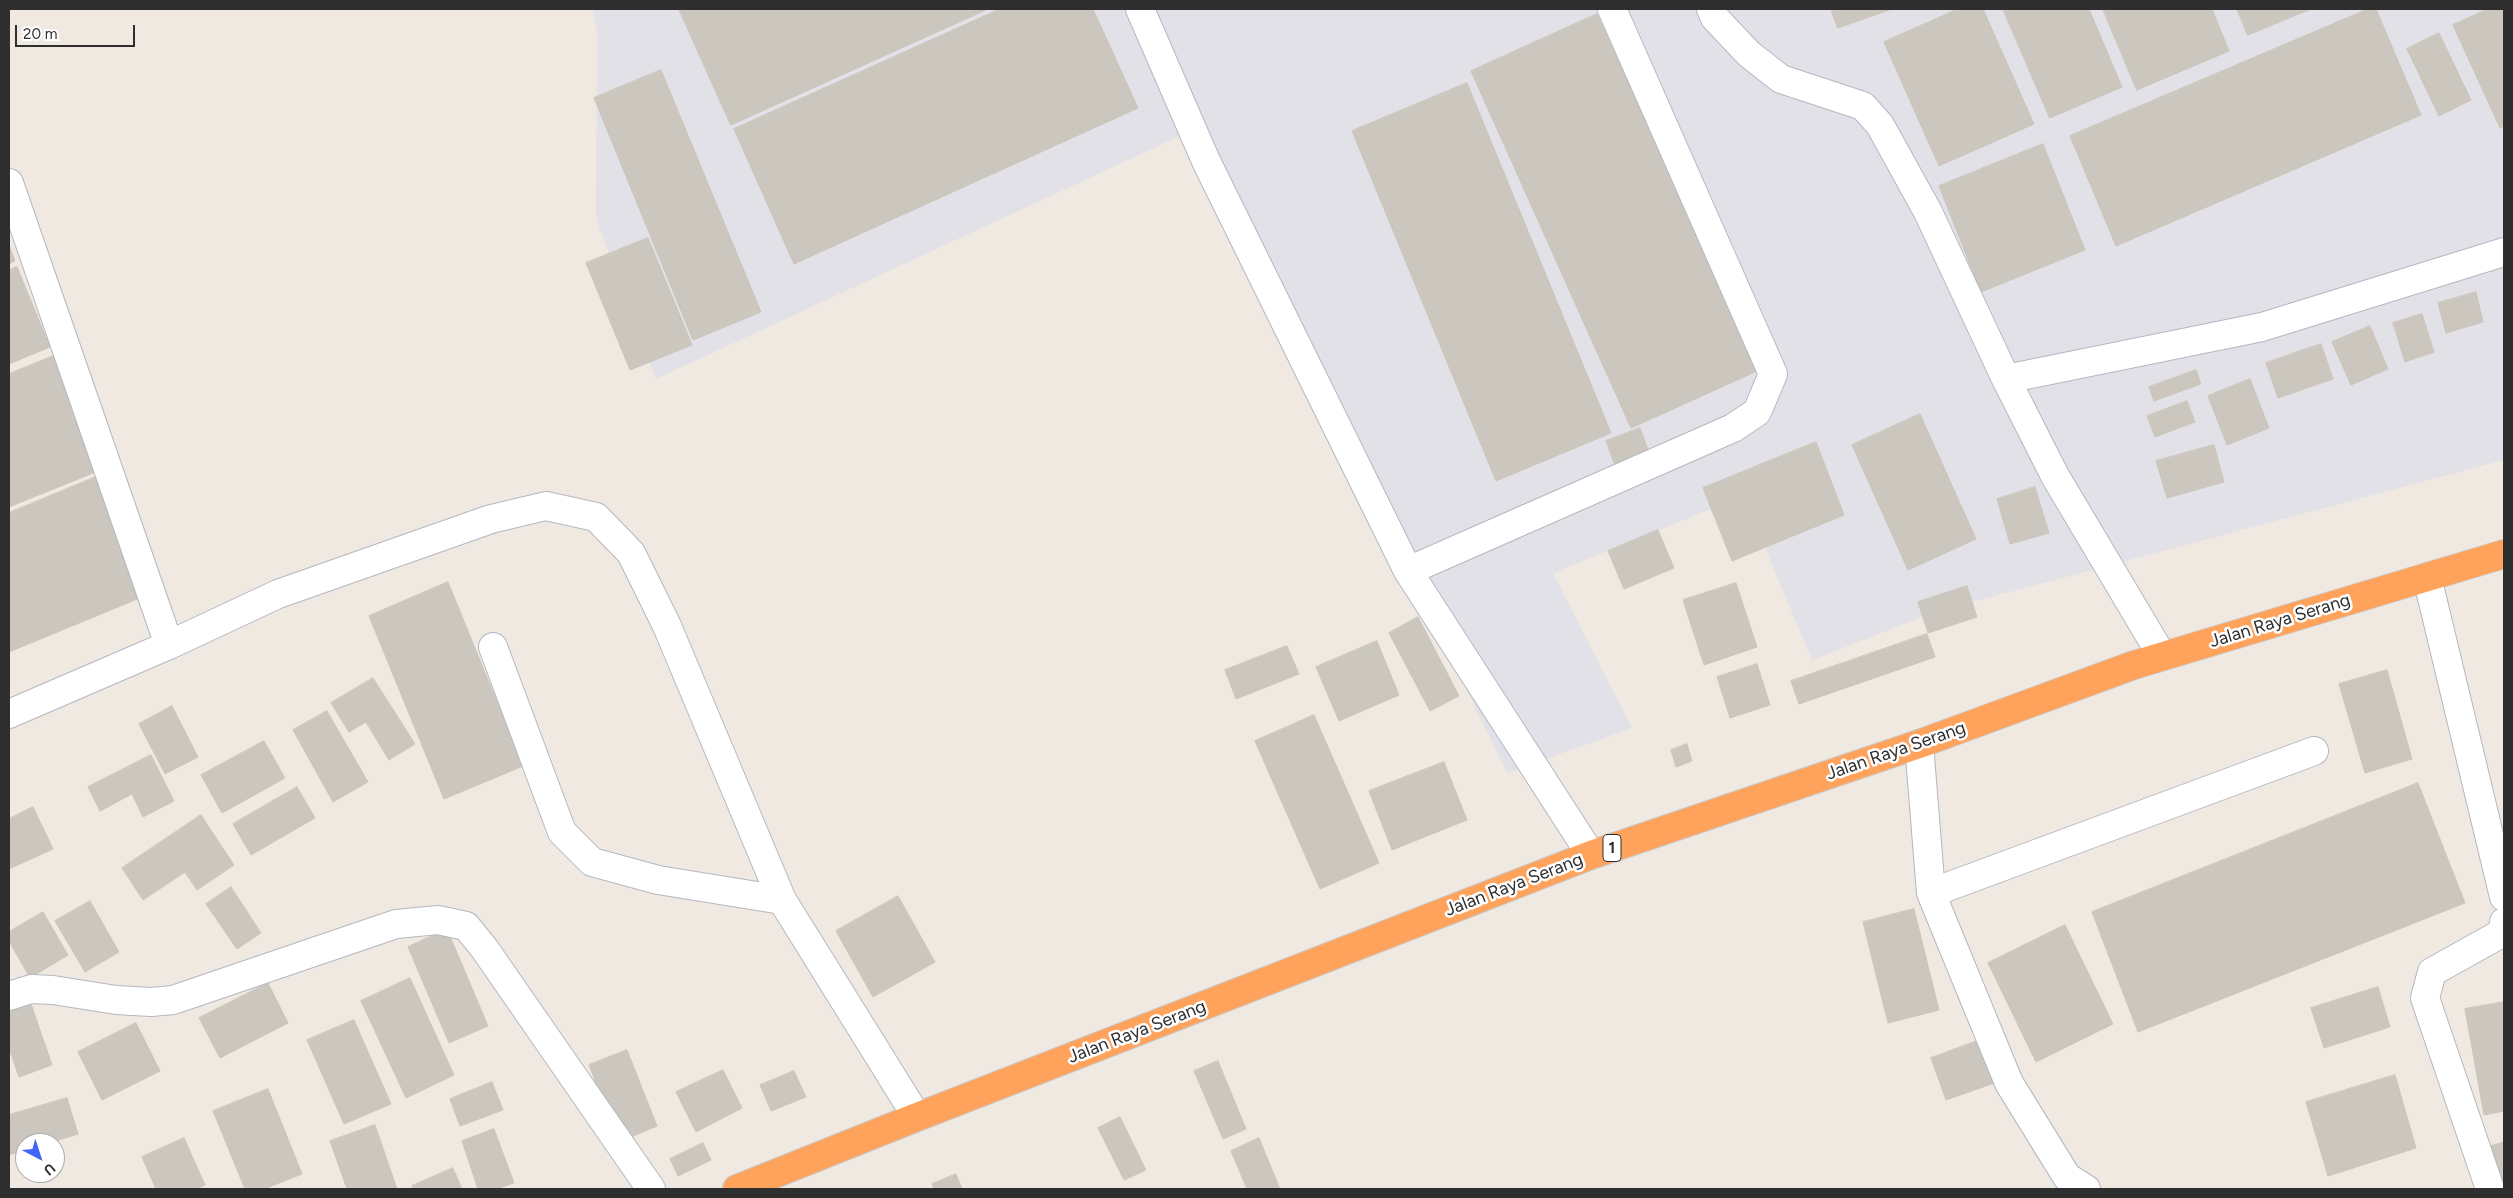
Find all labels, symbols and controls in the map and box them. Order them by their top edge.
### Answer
scale bar [18,15,138,47]
text: 20 m [23,25,57,43]
street label: Jalan Raya Serang [2207,589,2353,653]
street label: Jalan Raya Serang [1823,717,1969,785]
road number: 1 [1603,834,1621,861]
street label: Jalan Raya Serang [1442,849,1586,921]
street label: Jalan Raya Serang [1065,996,1209,1068]
north arrow [15,1133,65,1183]
text: U [40,1159,59,1179]

